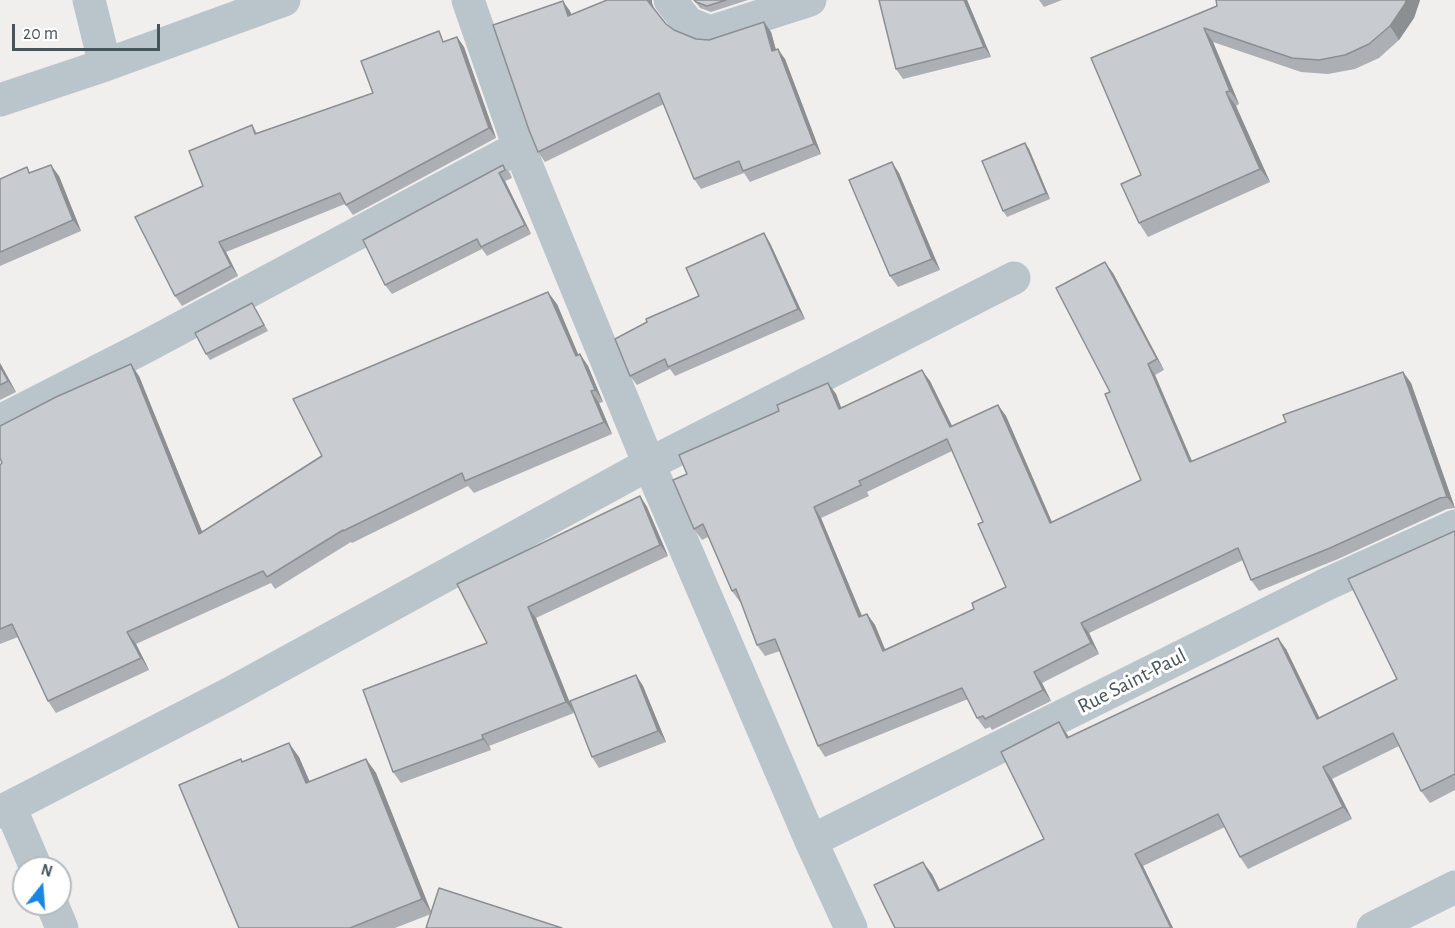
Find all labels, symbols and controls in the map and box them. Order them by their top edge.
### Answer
scale bar [15,12,164,50]
text: 20 m [23,25,58,43]
street label: Rue Saint-Paul [1074,643,1190,719]
north arrow [12,856,72,916]
text: N [39,861,54,880]

